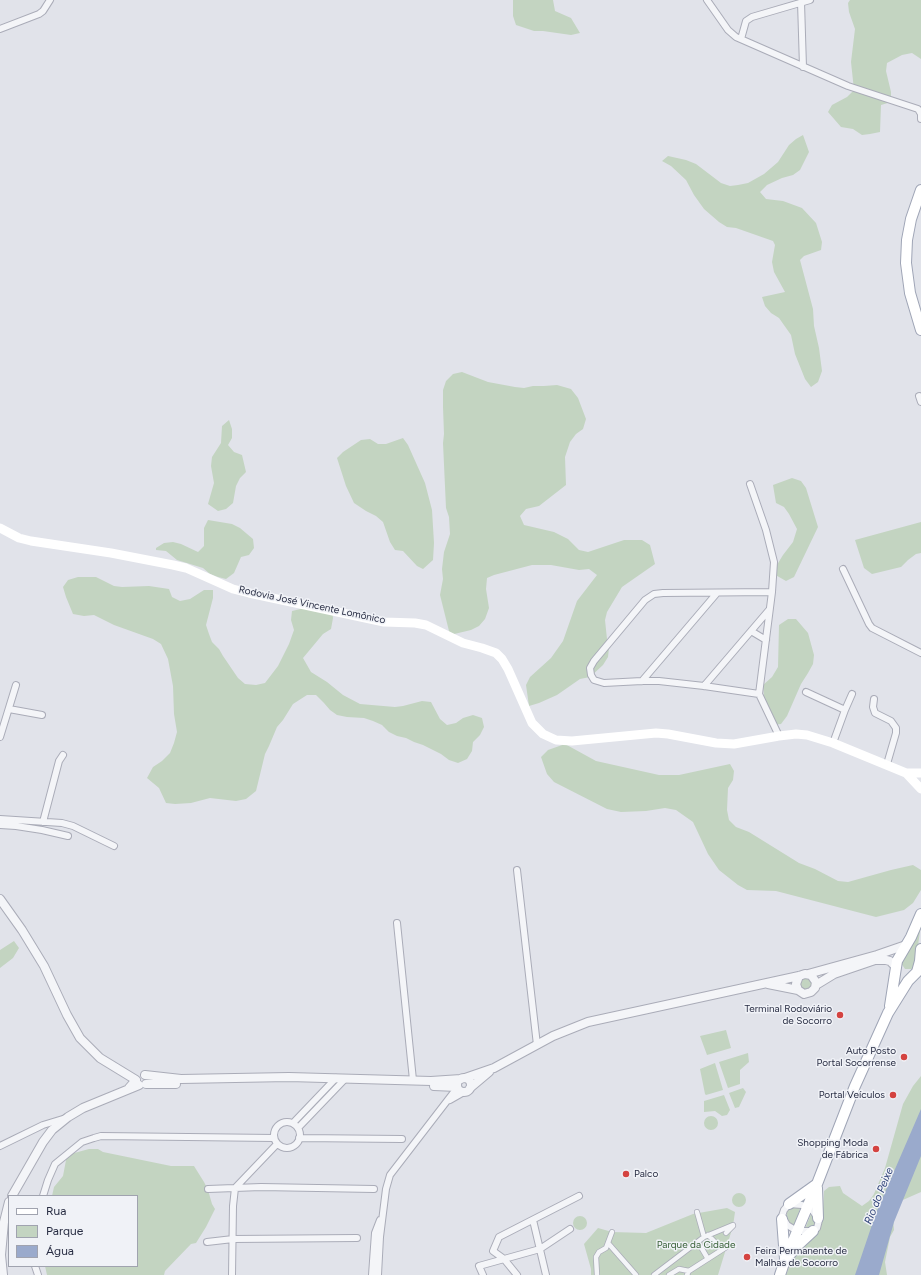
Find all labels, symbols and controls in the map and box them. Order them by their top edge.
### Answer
street label: Rodovia José Vincente Lomônico [238,584,386,626]
place label: Terminal Rodoviário de Socorro [744,1003,832,1026]
marker: Terminal Rodoviário de Socorro [835,1010,845,1020]
place label: Auto Posto Portal Socorrense [817,1045,896,1068]
marker: Auto Posto Portal Socorrense [899,1052,909,1062]
place label: Portal Veículos [819,1089,885,1101]
marker: Portal Veículos [888,1090,898,1100]
place label: Shopping Moda de Fábrica [797,1137,868,1160]
marker: Shopping Moda de Fábrica [871,1144,881,1154]
water label: Rio do Peixe [862,1166,896,1226]
place label: Palco [634,1168,658,1180]
marker: Palco [621,1169,631,1179]
legend [8,1195,138,1267]
text: Rua [46,1204,66,1218]
text: Parque [46,1224,83,1238]
park label: Parque da Cidade [657,1239,735,1251]
text: Água [46,1244,74,1258]
place label: Feira Permanente de Malhas de Socorro [755,1245,847,1268]
marker: Feira Permanente de Malhas de Socorro [742,1252,752,1262]

